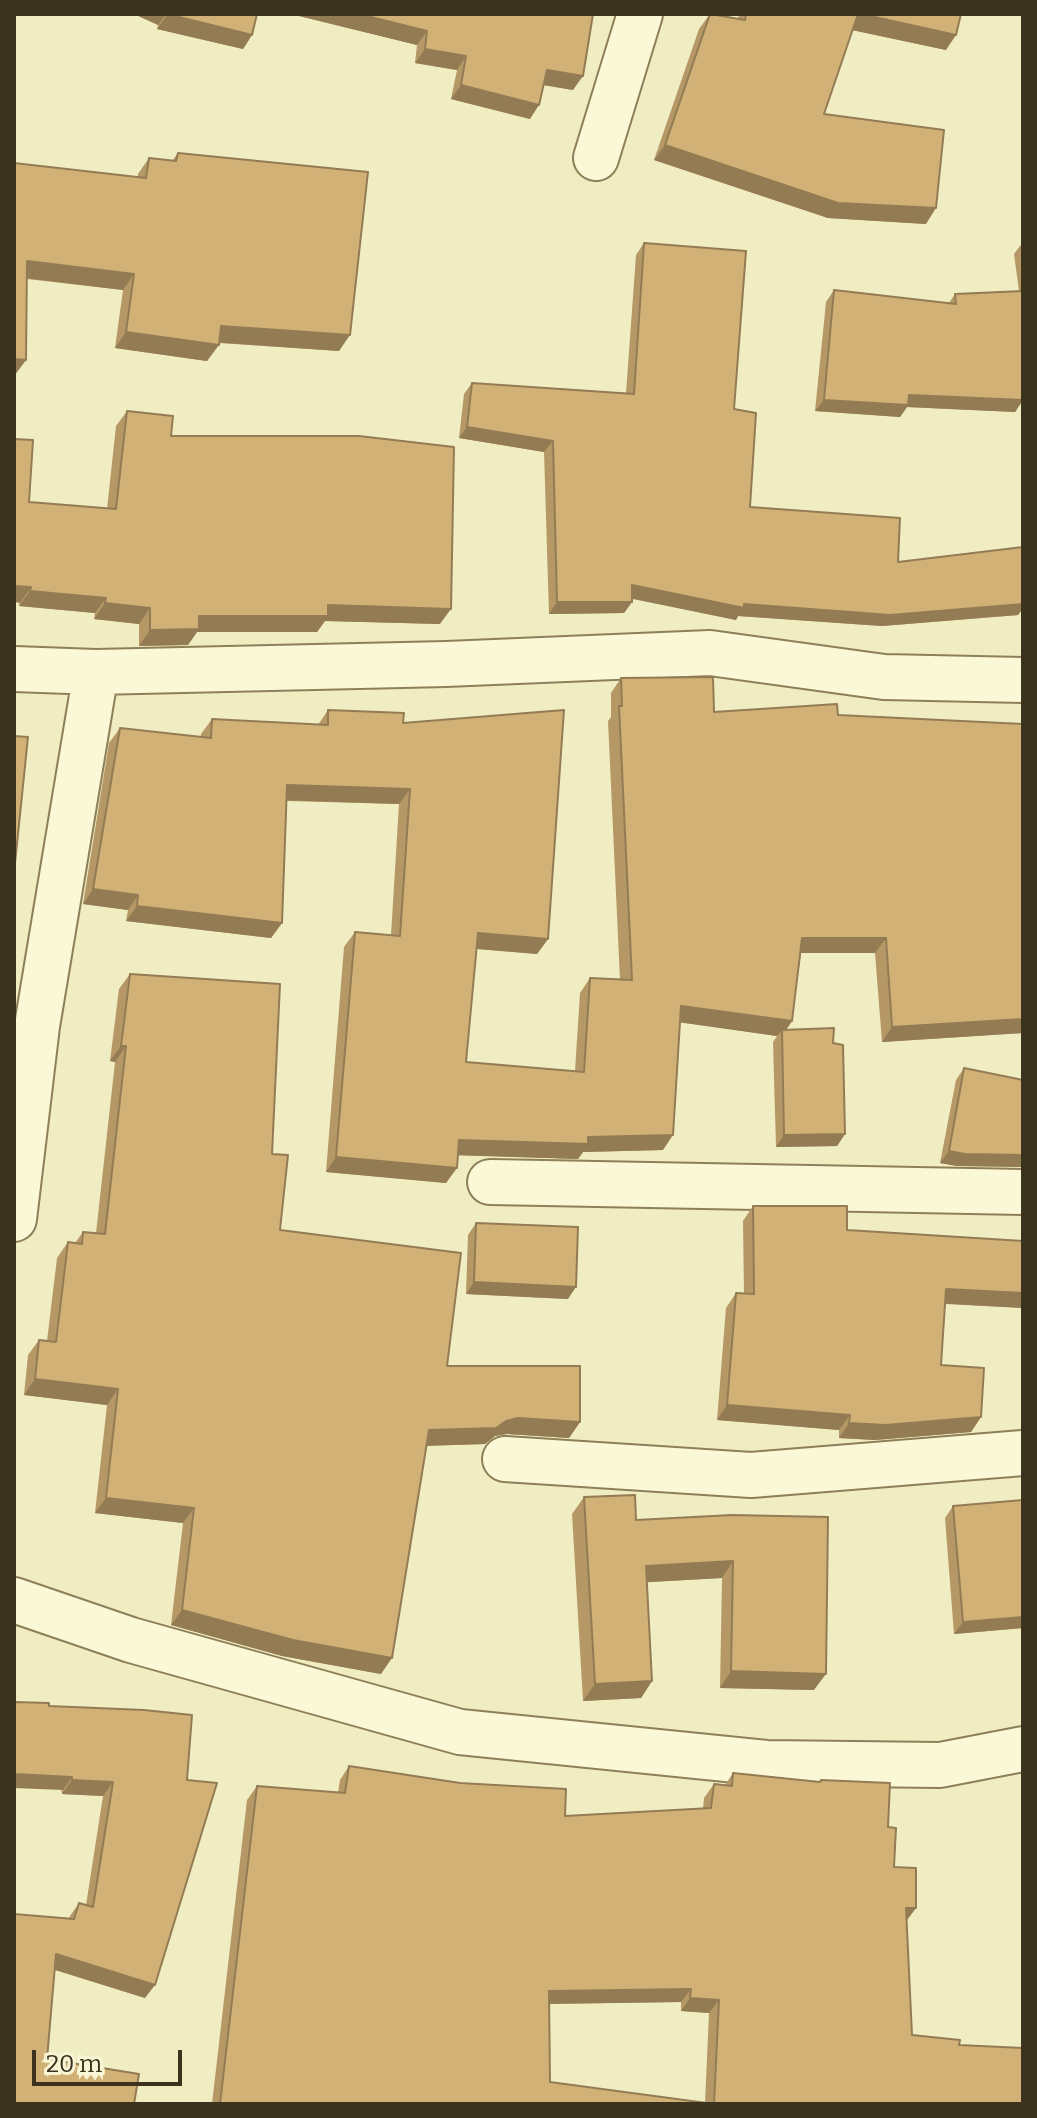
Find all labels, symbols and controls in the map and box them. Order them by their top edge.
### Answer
scale bar [36,2034,186,2084]
text: 20 m [46,2050,102,2078]

